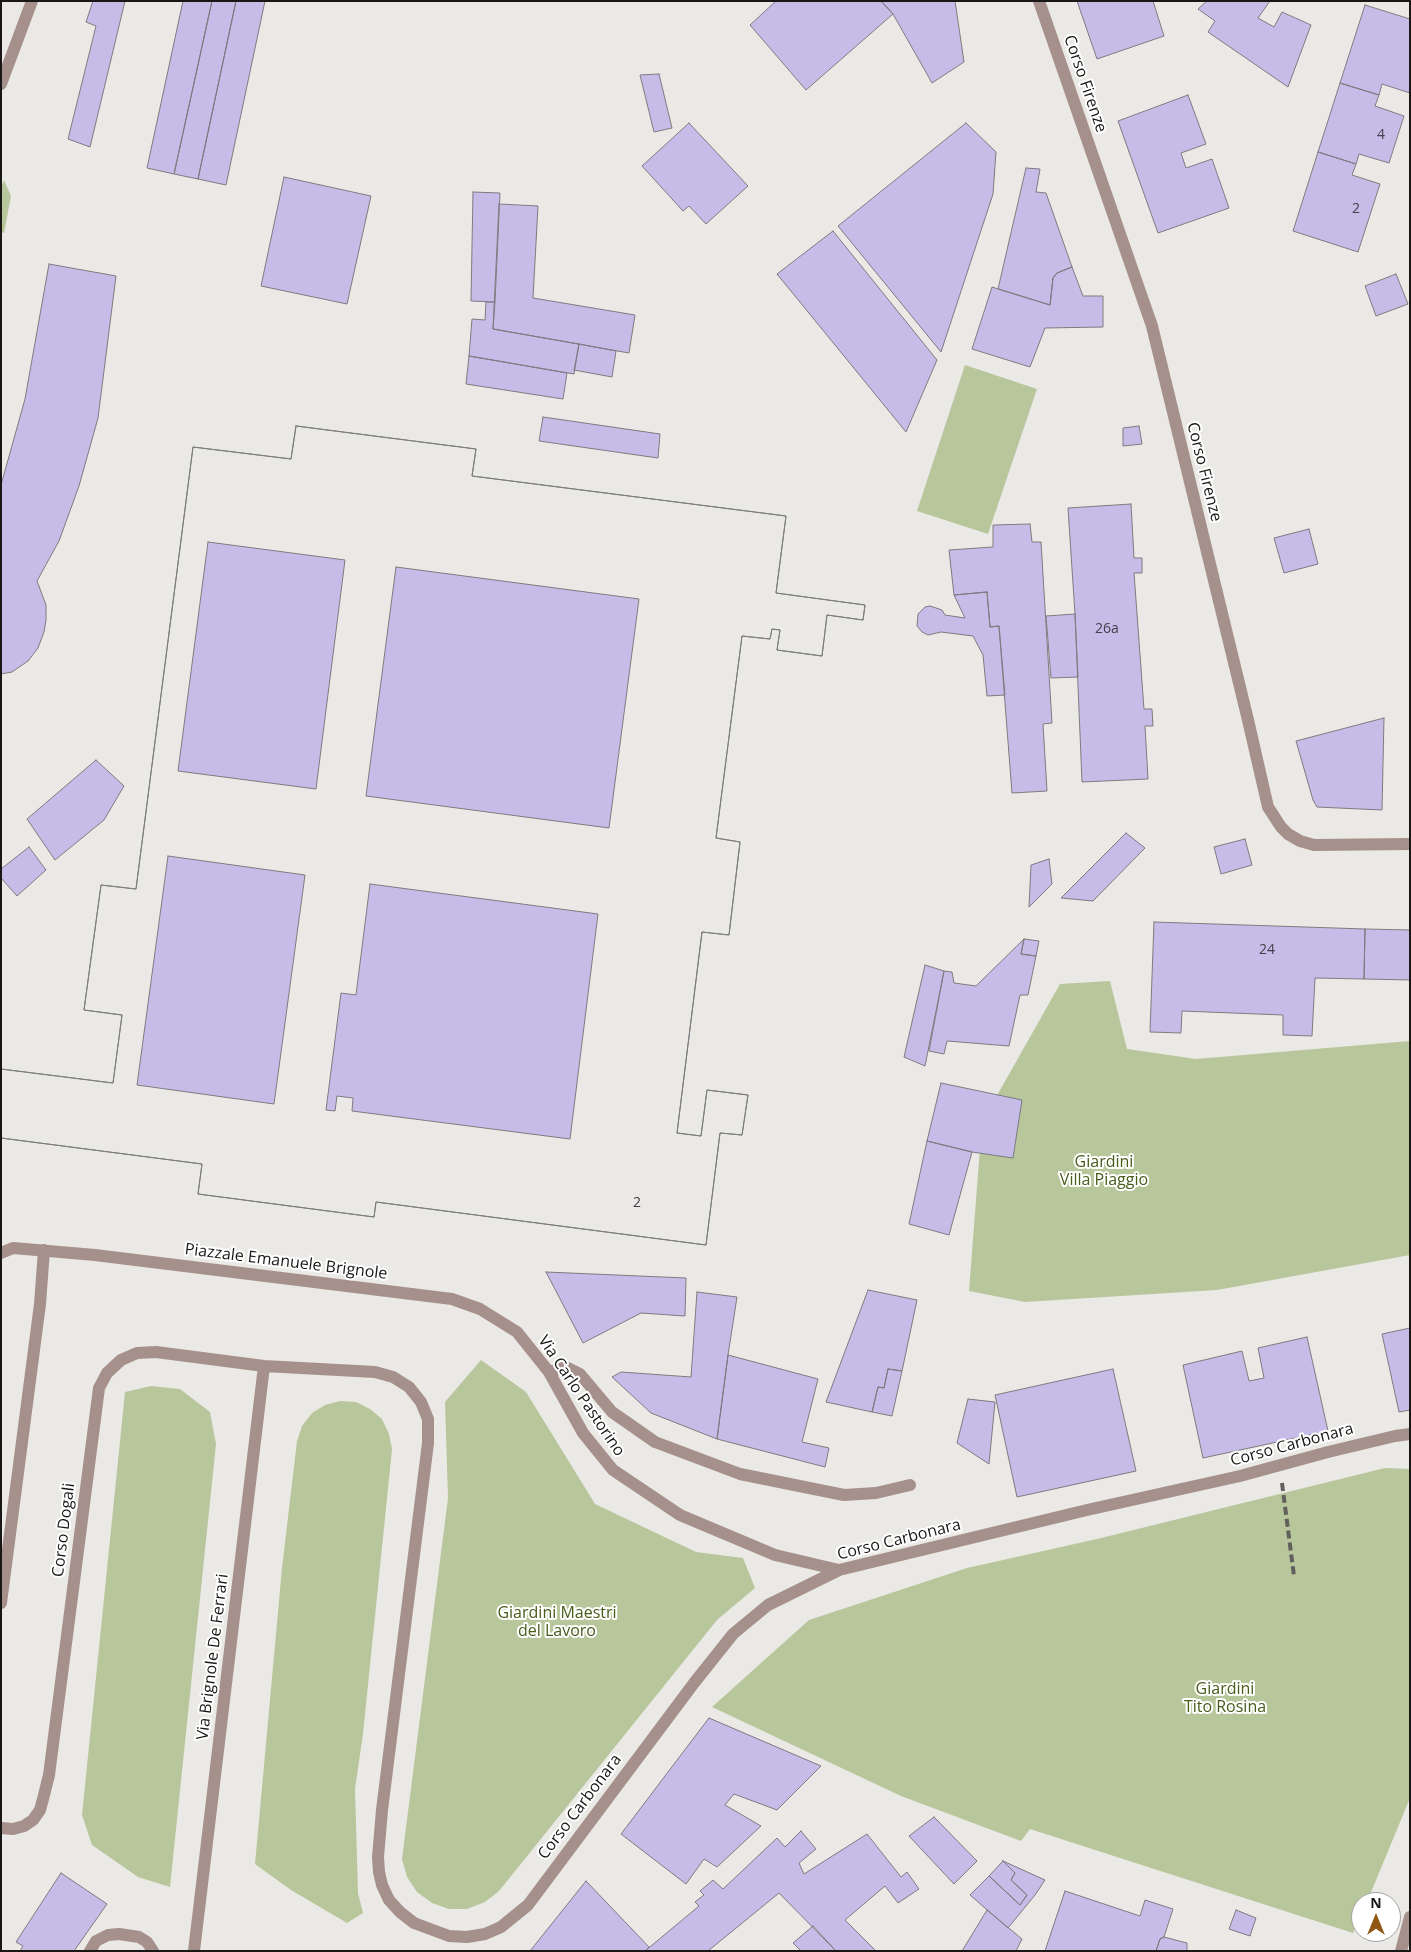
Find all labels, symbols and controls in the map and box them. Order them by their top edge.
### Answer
street label: Corso Firenze [1059,33,1111,135]
house number: 4 [1377,127,1385,143]
house number: 2 [1352,201,1360,217]
street label: Corso Firenze [1182,420,1226,524]
house number: 26a [1095,621,1119,637]
house number: 24 [1259,942,1275,958]
park label: Giardini Villa Piaggio [1060,1152,1148,1190]
house number: 2 [633,1195,641,1211]
street label: Piazzale Emanuele Brignole [184,1240,388,1284]
street label: Via Carlo Pastorino [533,1332,629,1460]
street label: Corso Carbonara [1228,1419,1356,1471]
street label: Corso Dogali [49,1482,79,1578]
street label: Corso Carbonara [835,1515,963,1565]
street label: Via Brignole De Ferrari [193,1573,233,1741]
park label: Giardini Maestri del Lavoro [497,1603,617,1641]
park label: Giardini Tito Rosina [1184,1679,1266,1717]
street label: Corso Carbonara [534,1751,626,1863]
north arrow [1351,1892,1401,1942]
text: N [1370,1893,1382,1912]

